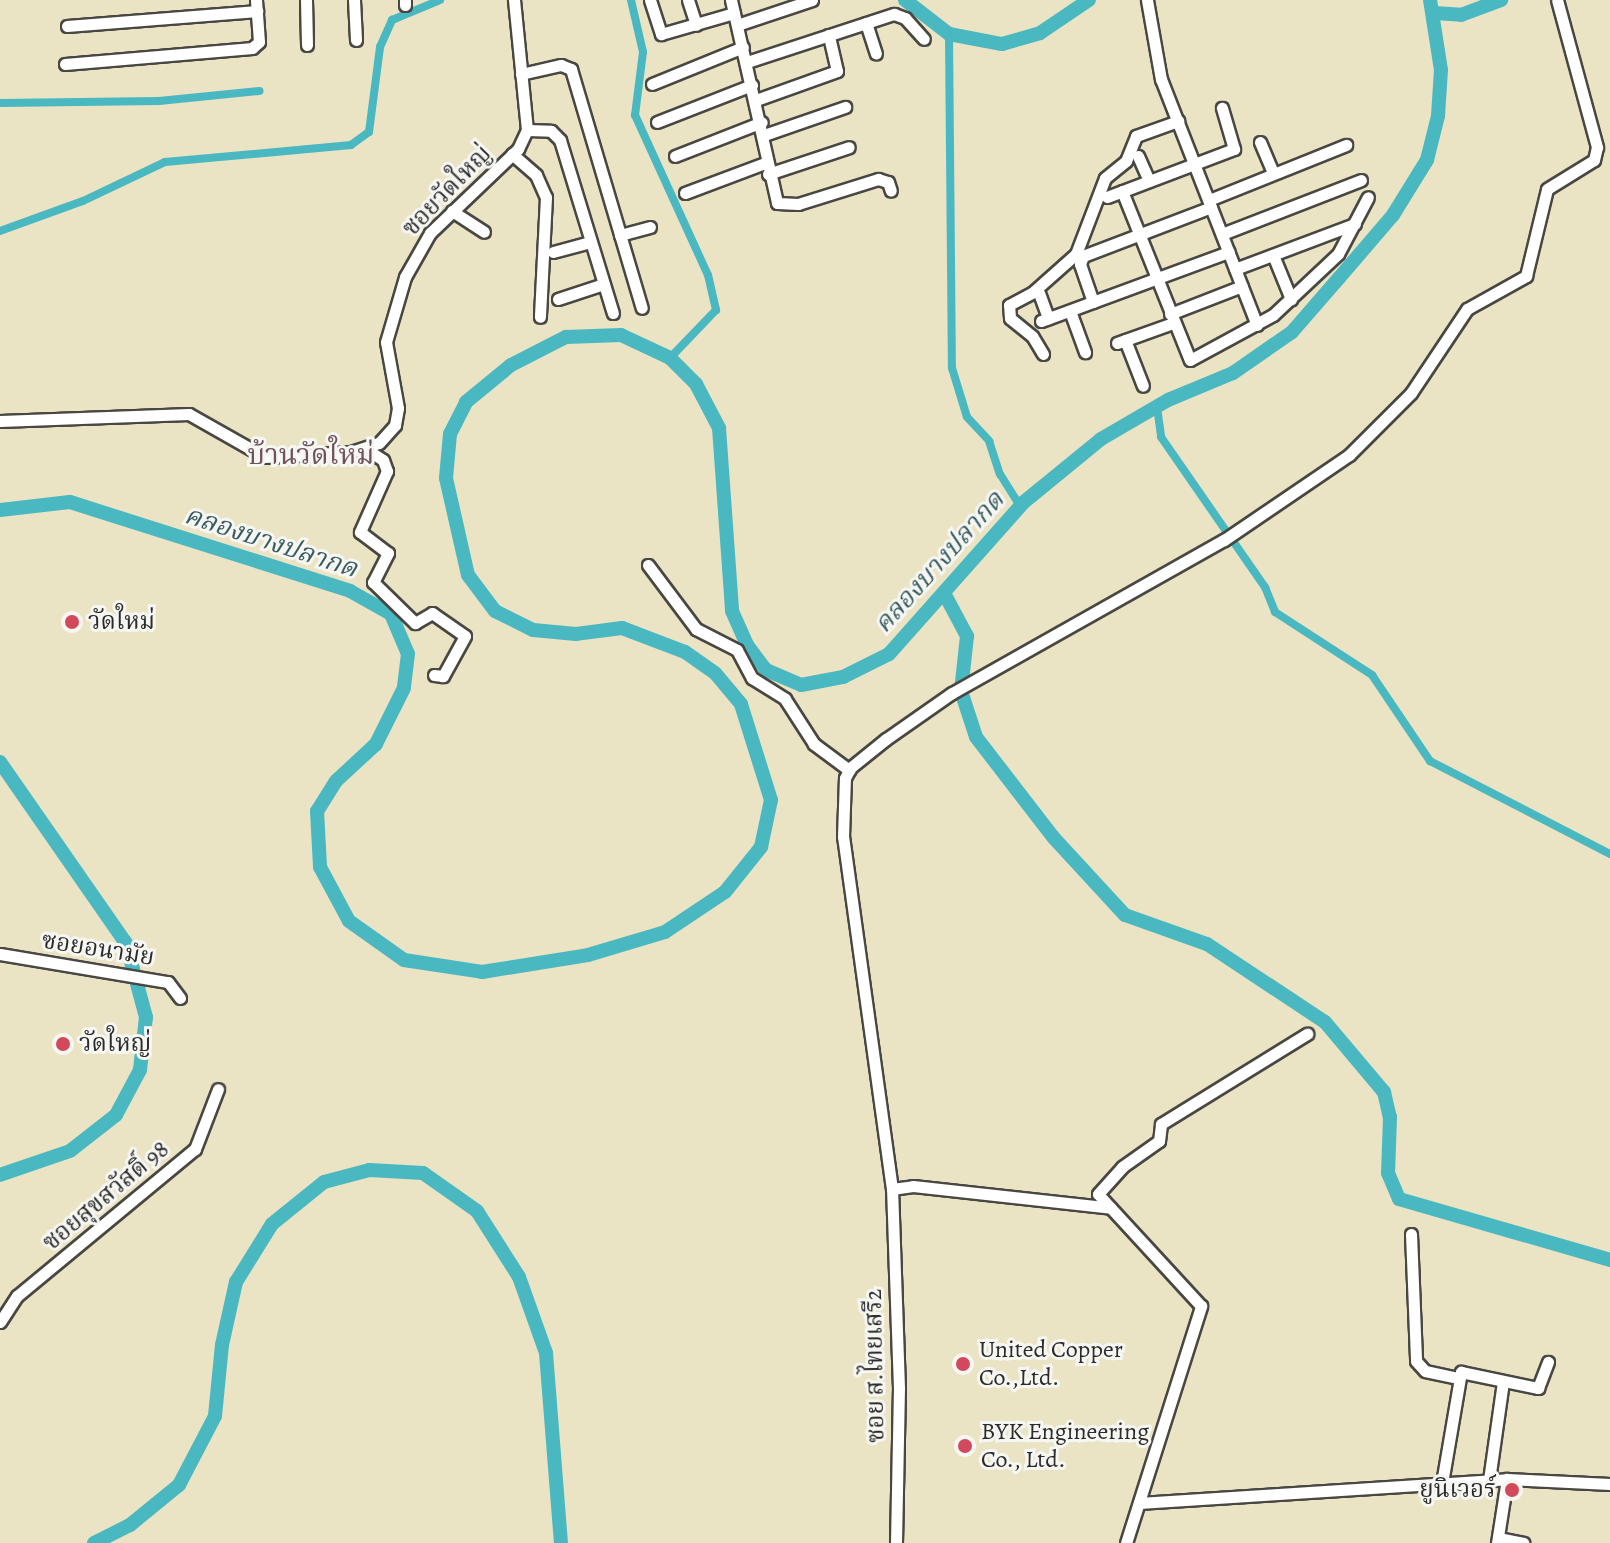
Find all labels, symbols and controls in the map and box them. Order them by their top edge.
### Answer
street label: ซอยวัดใหญ่ [397,140,497,242]
district label: บ้านวัดใหม่ [248,438,374,472]
water label: คลองบางปลากด [867,485,1011,639]
water label: คลองบางปลากด [181,499,361,585]
place label: วัดใหม่ [88,608,155,636]
marker: วัดใหม่ [63,613,81,631]
street label: ซอยอนามัย [40,926,156,972]
place label: วัดใหญ่ [79,1030,151,1058]
marker: วัดใหญ่ [54,1035,72,1053]
street label: ซอยสุขสวัสดิ์ 98 [37,1135,175,1257]
street label: ซอย ส.ไทยเสรี2 [859,1289,891,1443]
place label: United Copper Co.,Ltd. [979,1336,1123,1392]
marker: United Copper Co.,Ltd. [954,1355,972,1373]
place label: BYK Engineering Co., Ltd. [981,1418,1149,1474]
marker: BYK Engineering Co., Ltd. [956,1437,974,1455]
place label: ยูนิเวอร์ [1419,1476,1496,1504]
marker: ยูนิเวอร์ [1503,1481,1521,1499]

